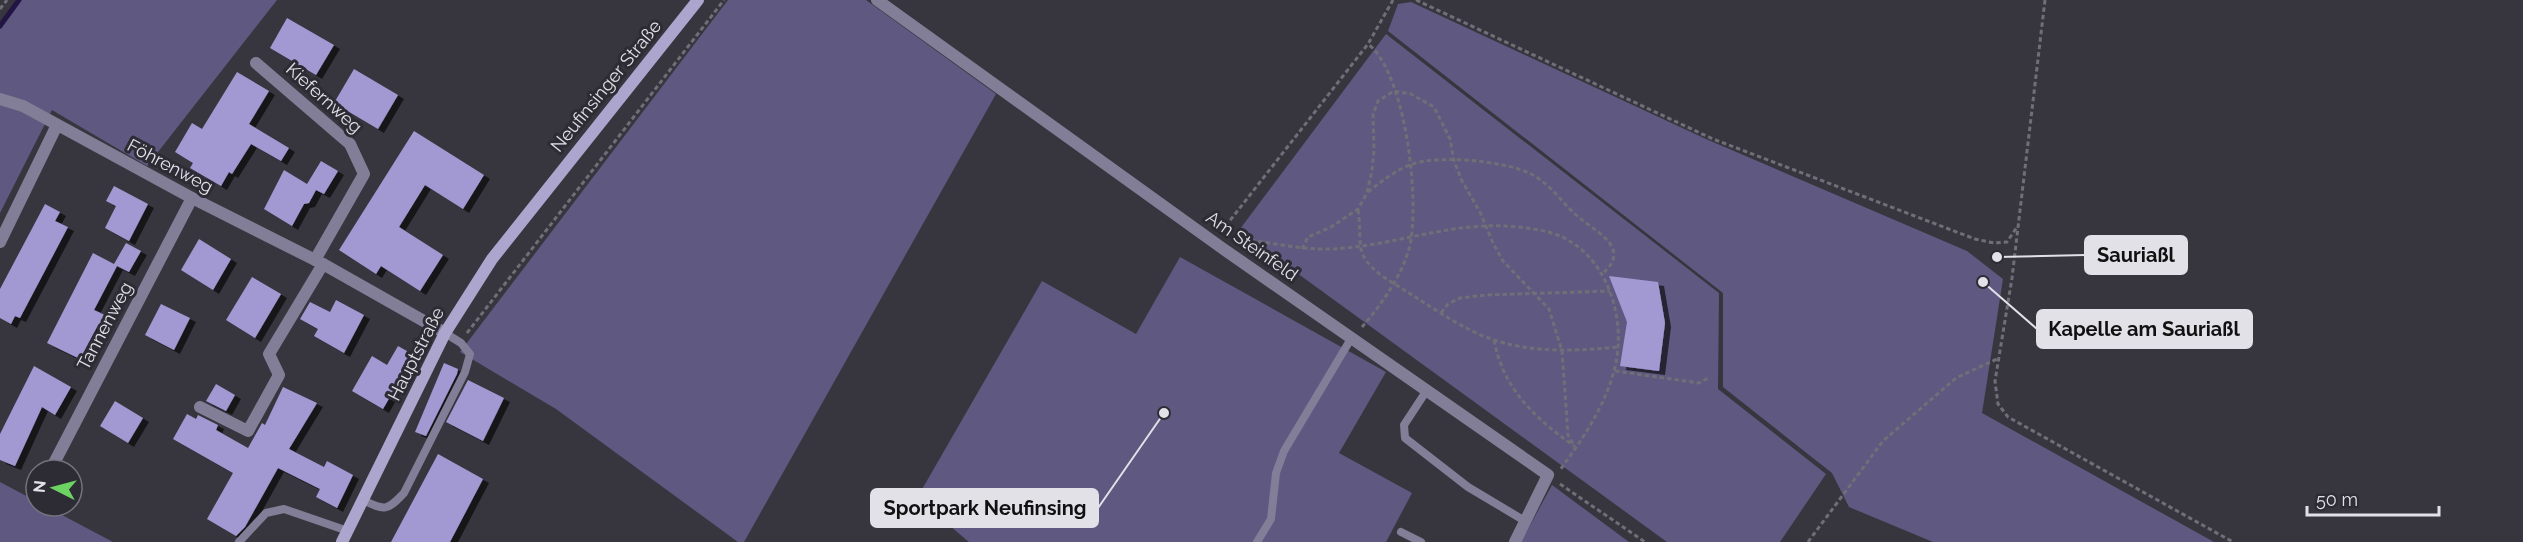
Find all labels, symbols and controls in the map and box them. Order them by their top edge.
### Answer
street label: Neufinsinger Straße [546,15,665,156]
street label: Kiefernweg [282,58,367,137]
street label: Föhrenweg [124,134,217,197]
street label: Am Steinfeld [1202,206,1302,285]
callout: Sauriaßl [2085,236,2187,274]
text: Sauriaßl [2097,243,2176,267]
street label: Tannenweg [73,278,137,373]
street label: Hauptstraße [383,303,448,404]
callout: Kapelle am Sauriaßl [2037,310,2252,348]
text: Kapelle am Sauriaßl [2048,317,2240,341]
north arrow [24,458,84,518]
text: N [29,479,50,494]
scale bar [2307,479,2439,517]
callout: Sportpark Neufinsing [871,489,1098,527]
text: 50 m [2316,489,2358,510]
text: Sportpark Neufinsing [884,496,1086,520]

